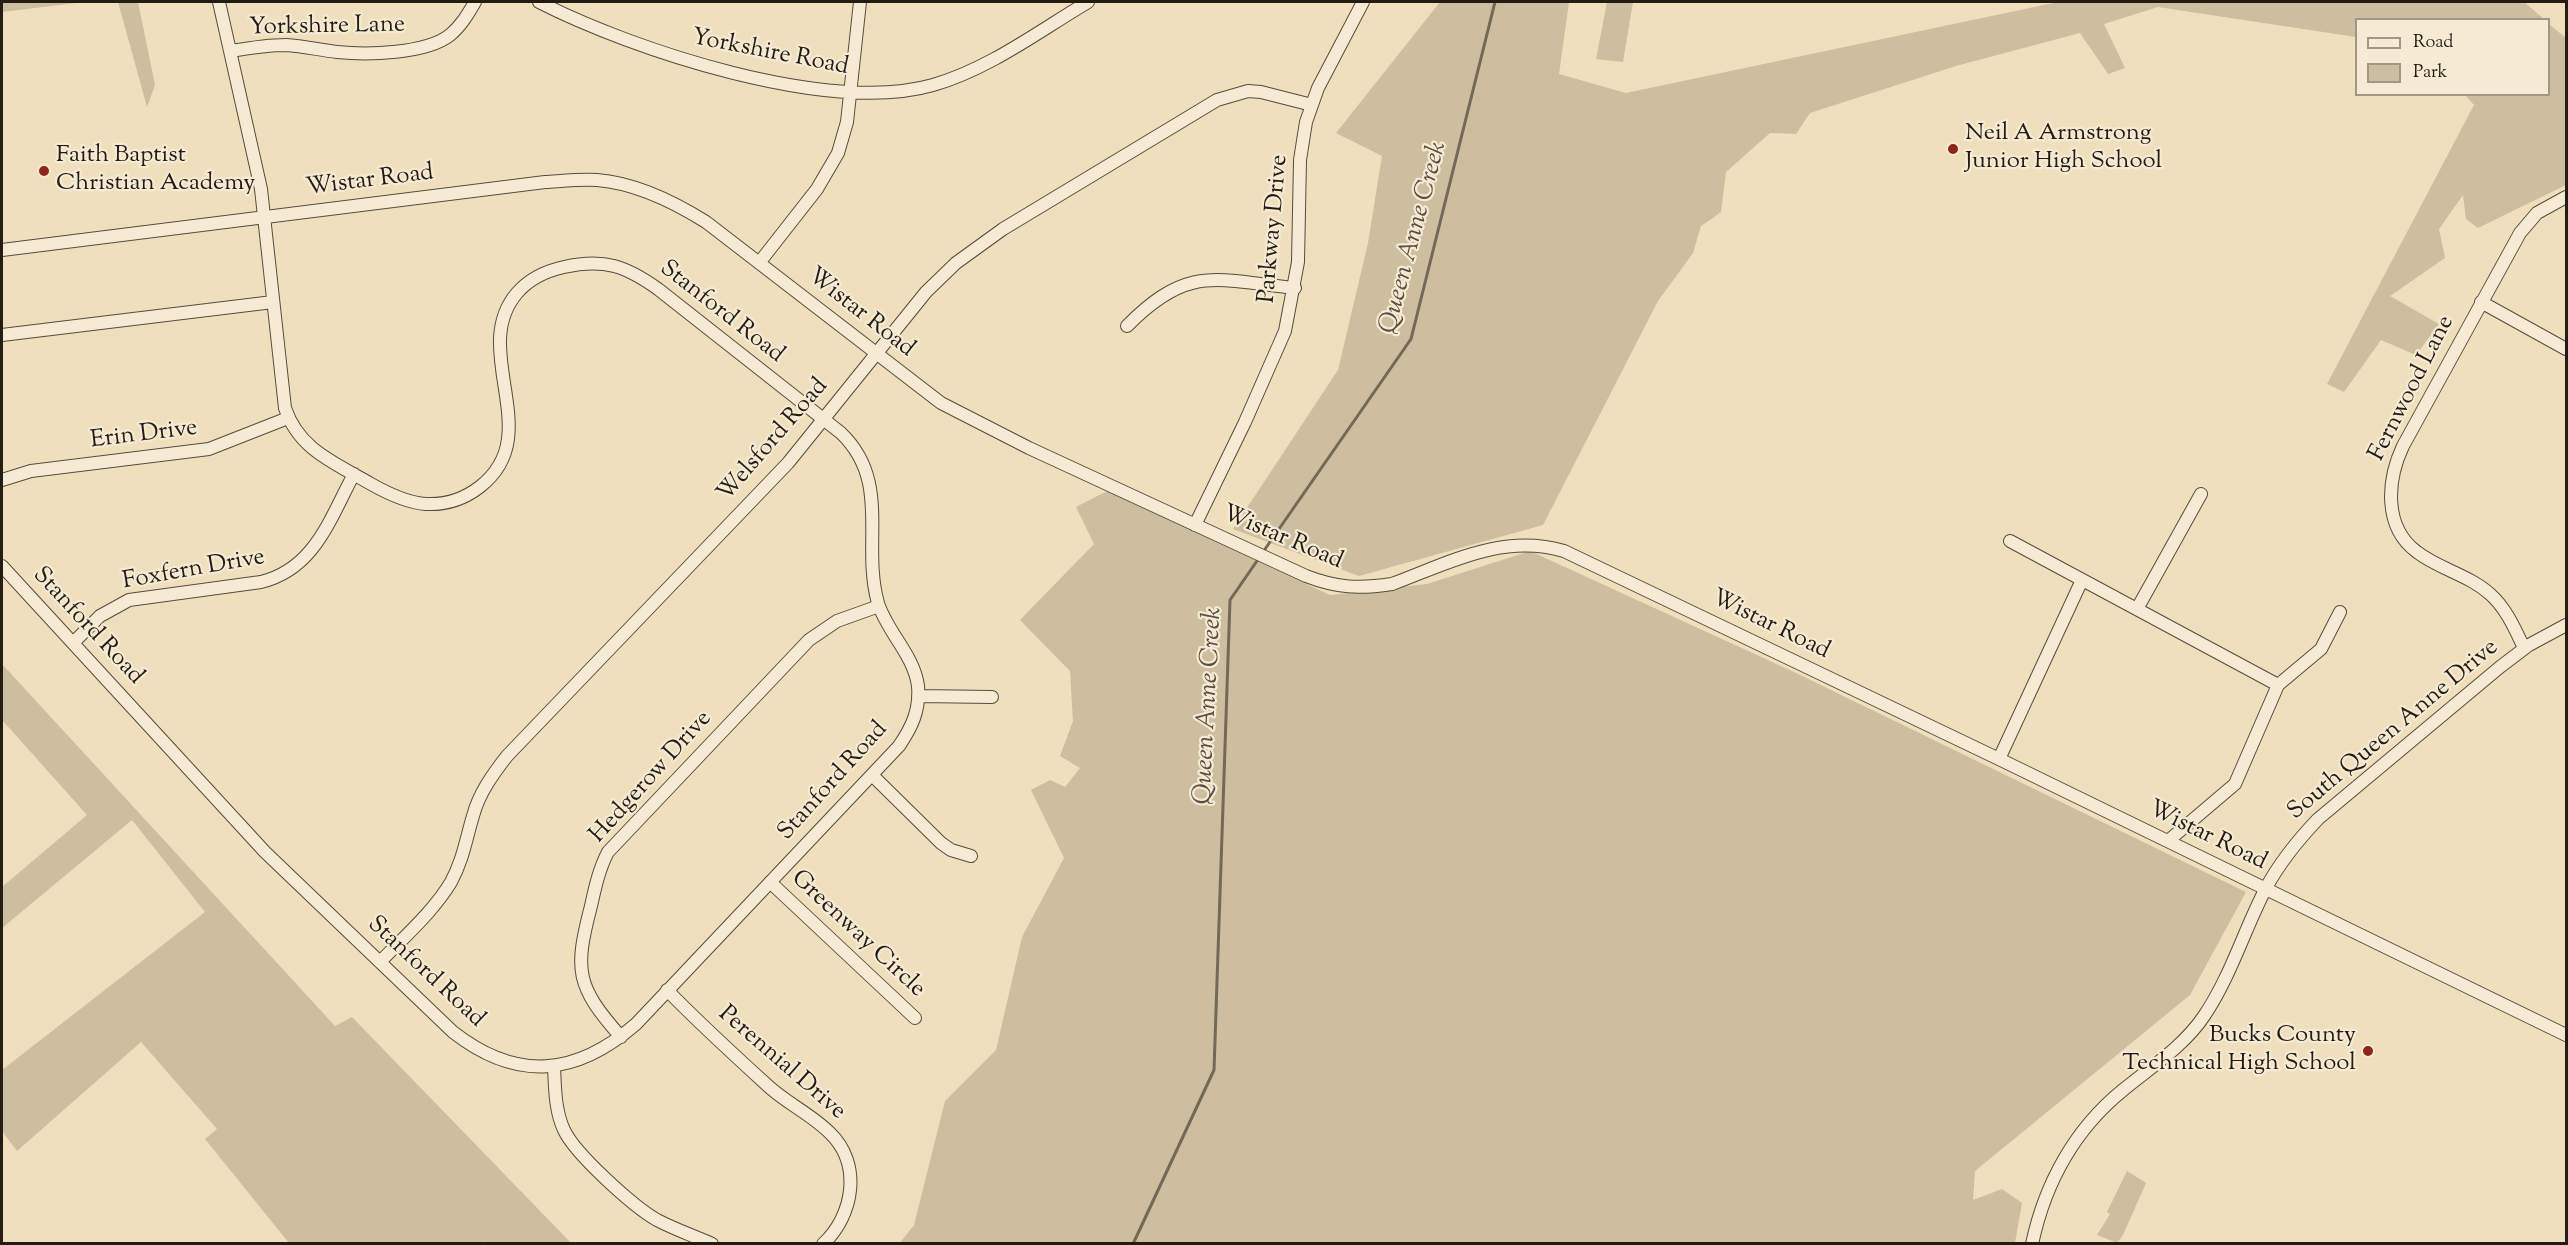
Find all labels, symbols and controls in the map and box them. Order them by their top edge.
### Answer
street label: Yorkshire Lane [249,12,405,44]
legend [2355,18,2550,96]
street label: Yorkshire Road [689,25,851,83]
text: Road [2413,30,2453,56]
text: Park [2413,60,2447,86]
place label: Neil A Armstrong Junior High School [1965,121,2162,177]
water label: Queen Anne Creek [1374,139,1456,337]
marker: Neil A Armstrong Junior High School [1946,142,1960,156]
place label: Faith Baptist Christian Academy [56,143,255,199]
street label: Parkway Drive [1254,154,1296,304]
street label: Wistar Road [304,160,436,204]
marker: Faith Baptist Christian Academy [37,164,51,178]
street label: Stanford Road [653,255,789,371]
street label: Wistar Road [801,263,919,365]
street label: Fernwood Lane [2364,311,2462,467]
street label: Welsford Road [713,373,835,509]
street label: Erin Drive [89,415,199,457]
street label: Wistar Road [1217,501,1347,577]
street label: Foxfern Drive [121,544,267,598]
street label: Stanford Road [25,562,149,692]
street label: Wistar Road [1706,585,1834,667]
water label: Queen Anne Creek [1189,607,1231,805]
street label: South Queen Anne Drive [2283,634,2505,828]
street label: Hedgerow Drive [585,706,719,850]
street label: Stanford Road [773,717,895,847]
street label: Wistar Road [2143,796,2271,878]
street label: Greenway Circle [784,865,930,1005]
street label: Stanford Road [360,911,490,1035]
street label: Perennial Drive [711,1001,851,1127]
place label: Bucks County Technical High School [2122,1023,2356,1079]
marker: Bucks County Technical High School [2361,1044,2375,1058]

